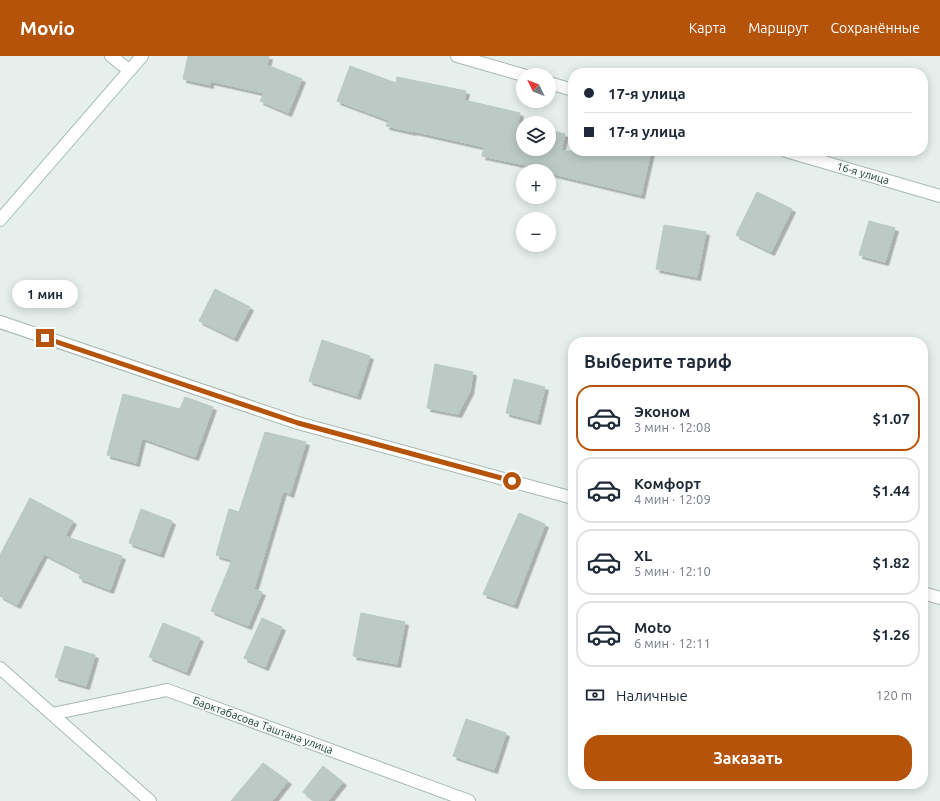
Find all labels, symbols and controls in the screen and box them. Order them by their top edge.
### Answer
text: Movio [20,17,75,39]
text: Карта [689,20,726,36]
text: Маршрут [748,20,809,36]
text: Сохранённые [831,20,920,36]
north arrow [516,68,556,108]
map controls [516,68,556,252]
text: 17-я улица [608,85,686,102]
button: layers [516,116,556,156]
text: 17-я улица [608,123,686,140]
street label: 16-я улица [835,160,891,186]
button: + [516,164,556,204]
button: − [516,212,556,252]
callout: 1 мин [12,280,78,308]
text: 1 мин [27,287,63,301]
route end [36,329,54,347]
text: Выберите тариф [584,351,732,371]
icon: car [586,400,622,436]
text: Эконом [634,403,690,420]
text: $1.07 [872,410,910,427]
text: 3 мин · 12:08 [634,420,711,434]
route start [503,472,521,490]
icon: car [586,472,622,508]
text: Комфорт [634,475,701,492]
text: $1.44 [872,482,910,499]
text: 4 мин · 12:09 [634,492,711,506]
icon: car [586,544,622,580]
text: XL [634,547,652,564]
text: $1.82 [872,554,910,571]
text: 5 мин · 12:10 [634,564,711,578]
icon: car [586,616,622,652]
text: Moto [634,619,672,636]
text: $1.26 [872,626,910,643]
text: 6 мин · 12:11 [634,636,711,650]
icon: cash [584,684,606,706]
text: Наличные [616,687,688,704]
text: 120 m [876,688,912,702]
street label: Барктабасова Таштана улица [191,694,335,756]
button: Заказать [584,735,912,781]

